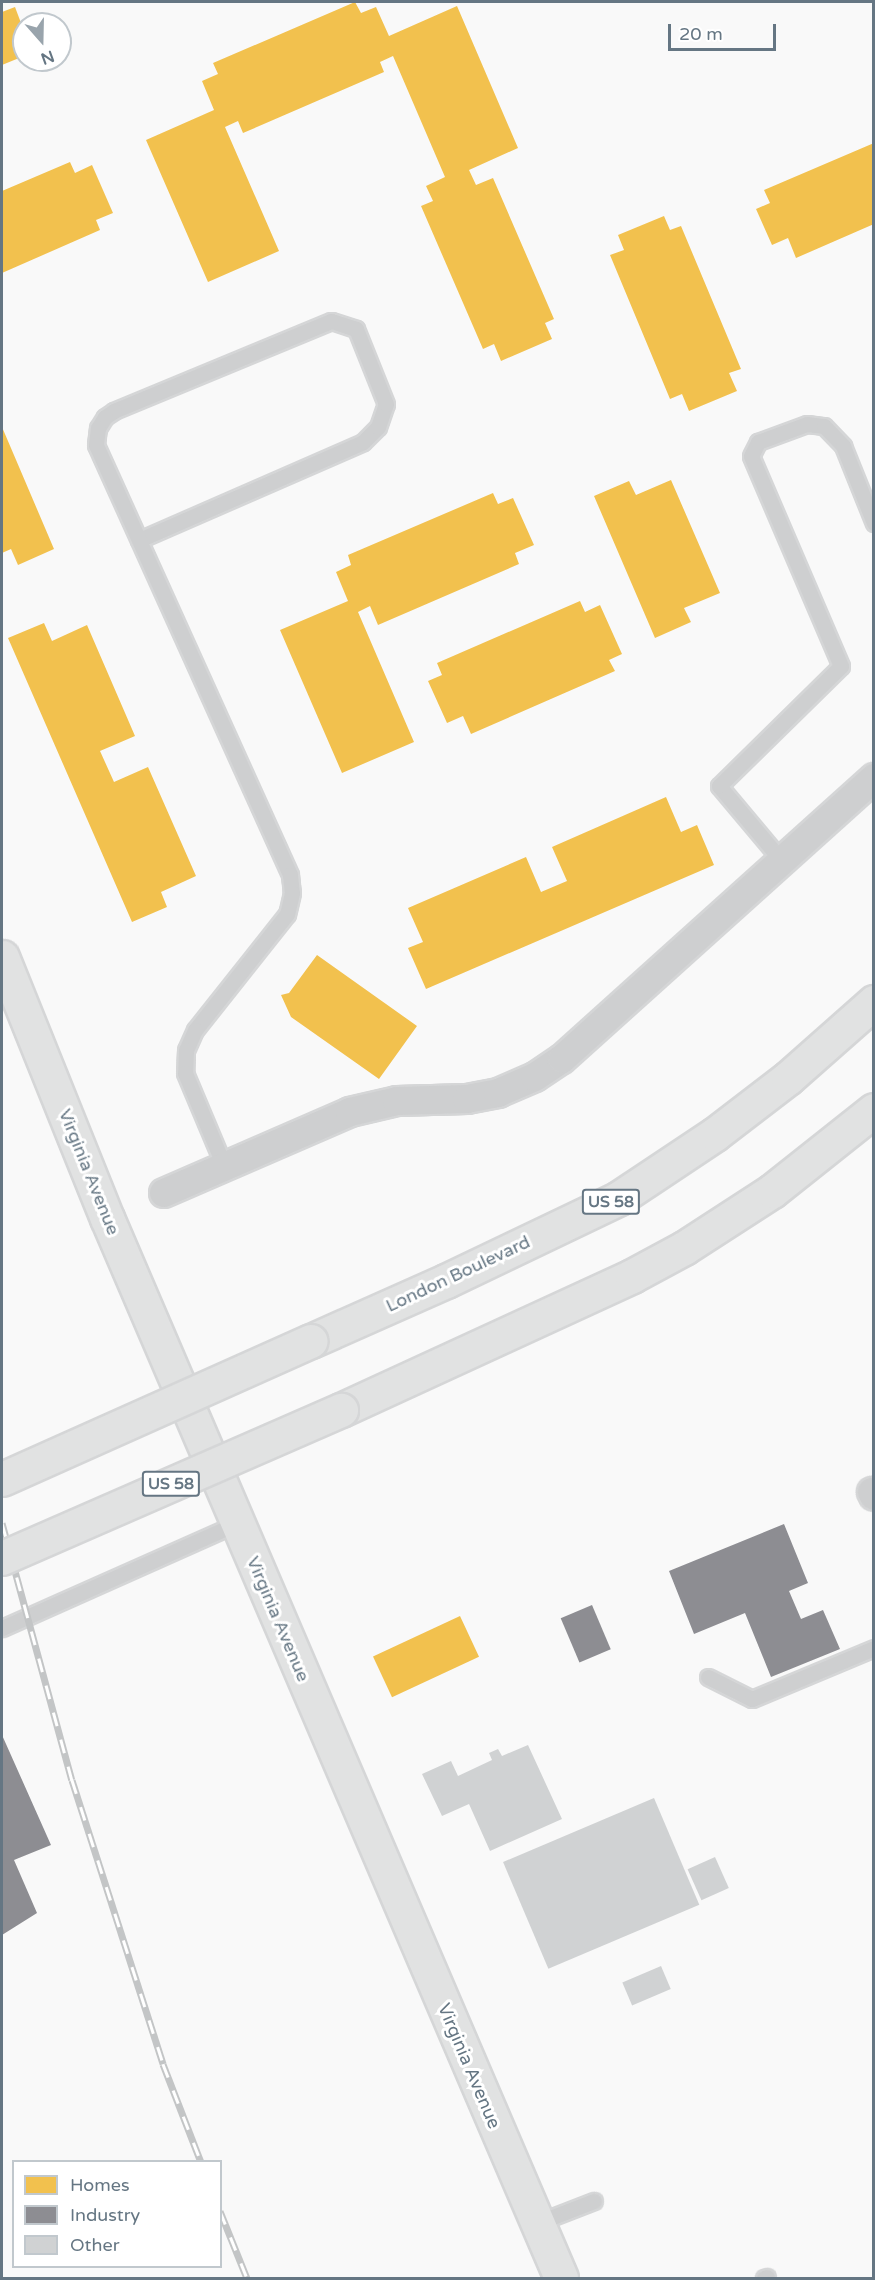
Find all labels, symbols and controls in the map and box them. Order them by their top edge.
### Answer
north arrow [12,12,72,72]
scale bar [671,12,779,50]
text: 20 m [679,23,723,45]
text: N [38,45,57,69]
street label: Virginia Avenue [54,1106,124,1238]
road number: US 58 [581,1189,641,1215]
street label: London Boulevard [382,1231,534,1317]
road number: US 58 [141,1471,201,1497]
street label: Virginia Avenue [242,1553,314,1685]
street label: Virginia Avenue [433,2000,505,2132]
legend [12,2160,222,2268]
text: Homes [70,2174,130,2196]
text: Industry [70,2204,140,2226]
text: Other [70,2234,120,2256]

